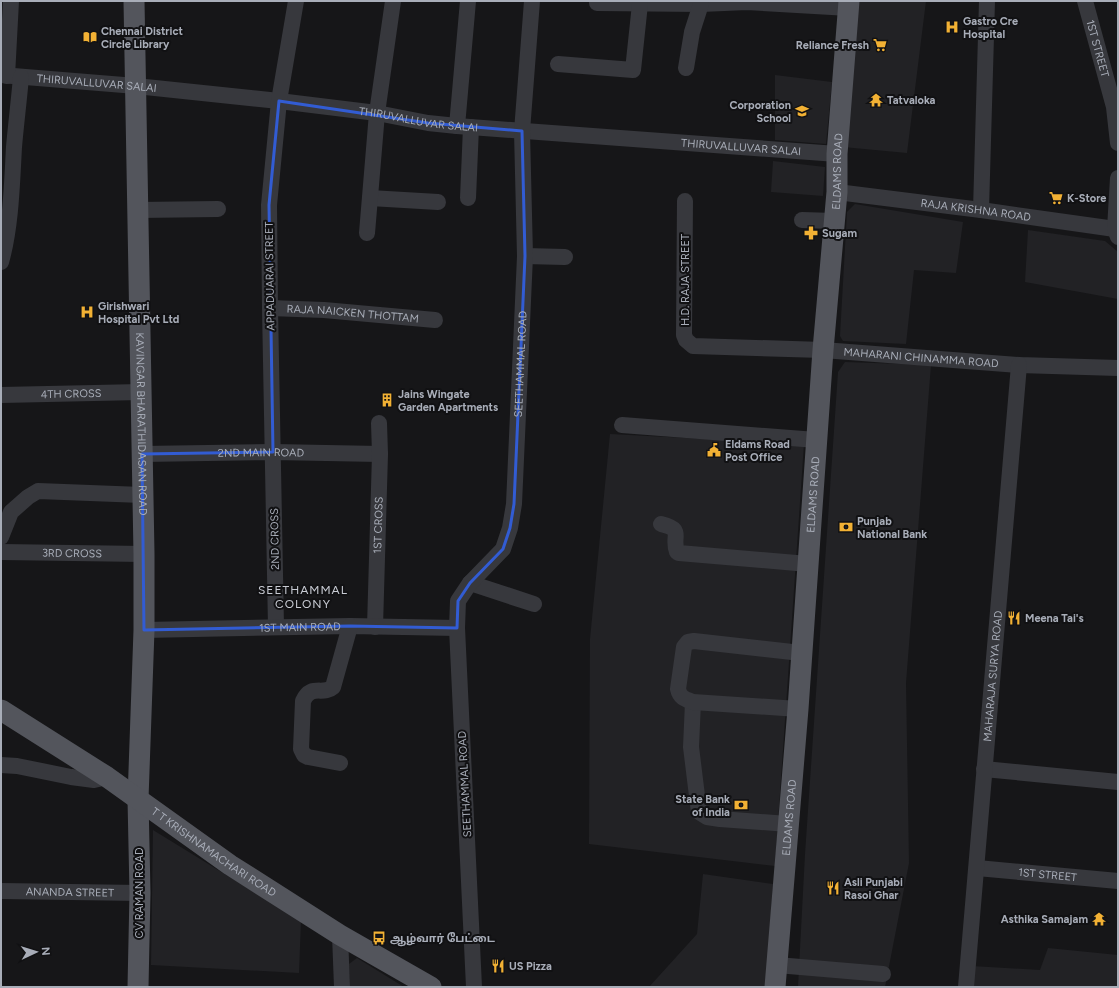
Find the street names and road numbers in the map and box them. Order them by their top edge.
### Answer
street label: 1ST STREET [1084,18,1112,78]
street label: THIRUVALLUVAR SALAI [36,71,157,95]
street label: THIRUVALLUVAR SALAI [358,104,478,134]
street label: ELDAMS ROAD [829,132,845,210]
street label: THIRUVALLUVAR SALAI [681,136,802,158]
street label: RAJA KRISHNA ROAD [920,196,1032,224]
street label: APPADUARAI STREET [263,221,277,331]
street label: H.D. RAJA STREET [679,234,692,326]
street label: RAJA NAICKEN THOTTAM [286,302,419,325]
street label: SEETHAMMAL ROAD [511,310,529,418]
street label: KAVINGAR BHARATHIDASAN ROAD [133,332,150,516]
street label: MAHARANI CHINAMMA ROAD [843,345,999,370]
street label: 4TH CROSS [40,386,102,401]
street label: 2ND MAIN ROAD [218,445,305,459]
street label: ELDAMS ROAD [804,455,822,533]
street label: 1ST CROSS [371,496,385,554]
street label: 2ND CROSS [268,508,282,570]
street label: 3RD CROSS [42,546,102,560]
street label: MAHARAJA SURYA ROAD [980,610,1005,742]
street label: 1ST MAIN ROAD [259,620,341,634]
street label: SEETHAMMAL ROAD [456,730,474,838]
street label: ELDAMS ROAD [779,778,799,856]
street label: T T KRISHNAMACHARI ROAD [149,805,279,899]
street label: CV RAMAN ROAD [133,847,146,939]
street label: 1ST STREET [1018,865,1078,884]
street label: ANANDA STREET [26,885,114,899]

